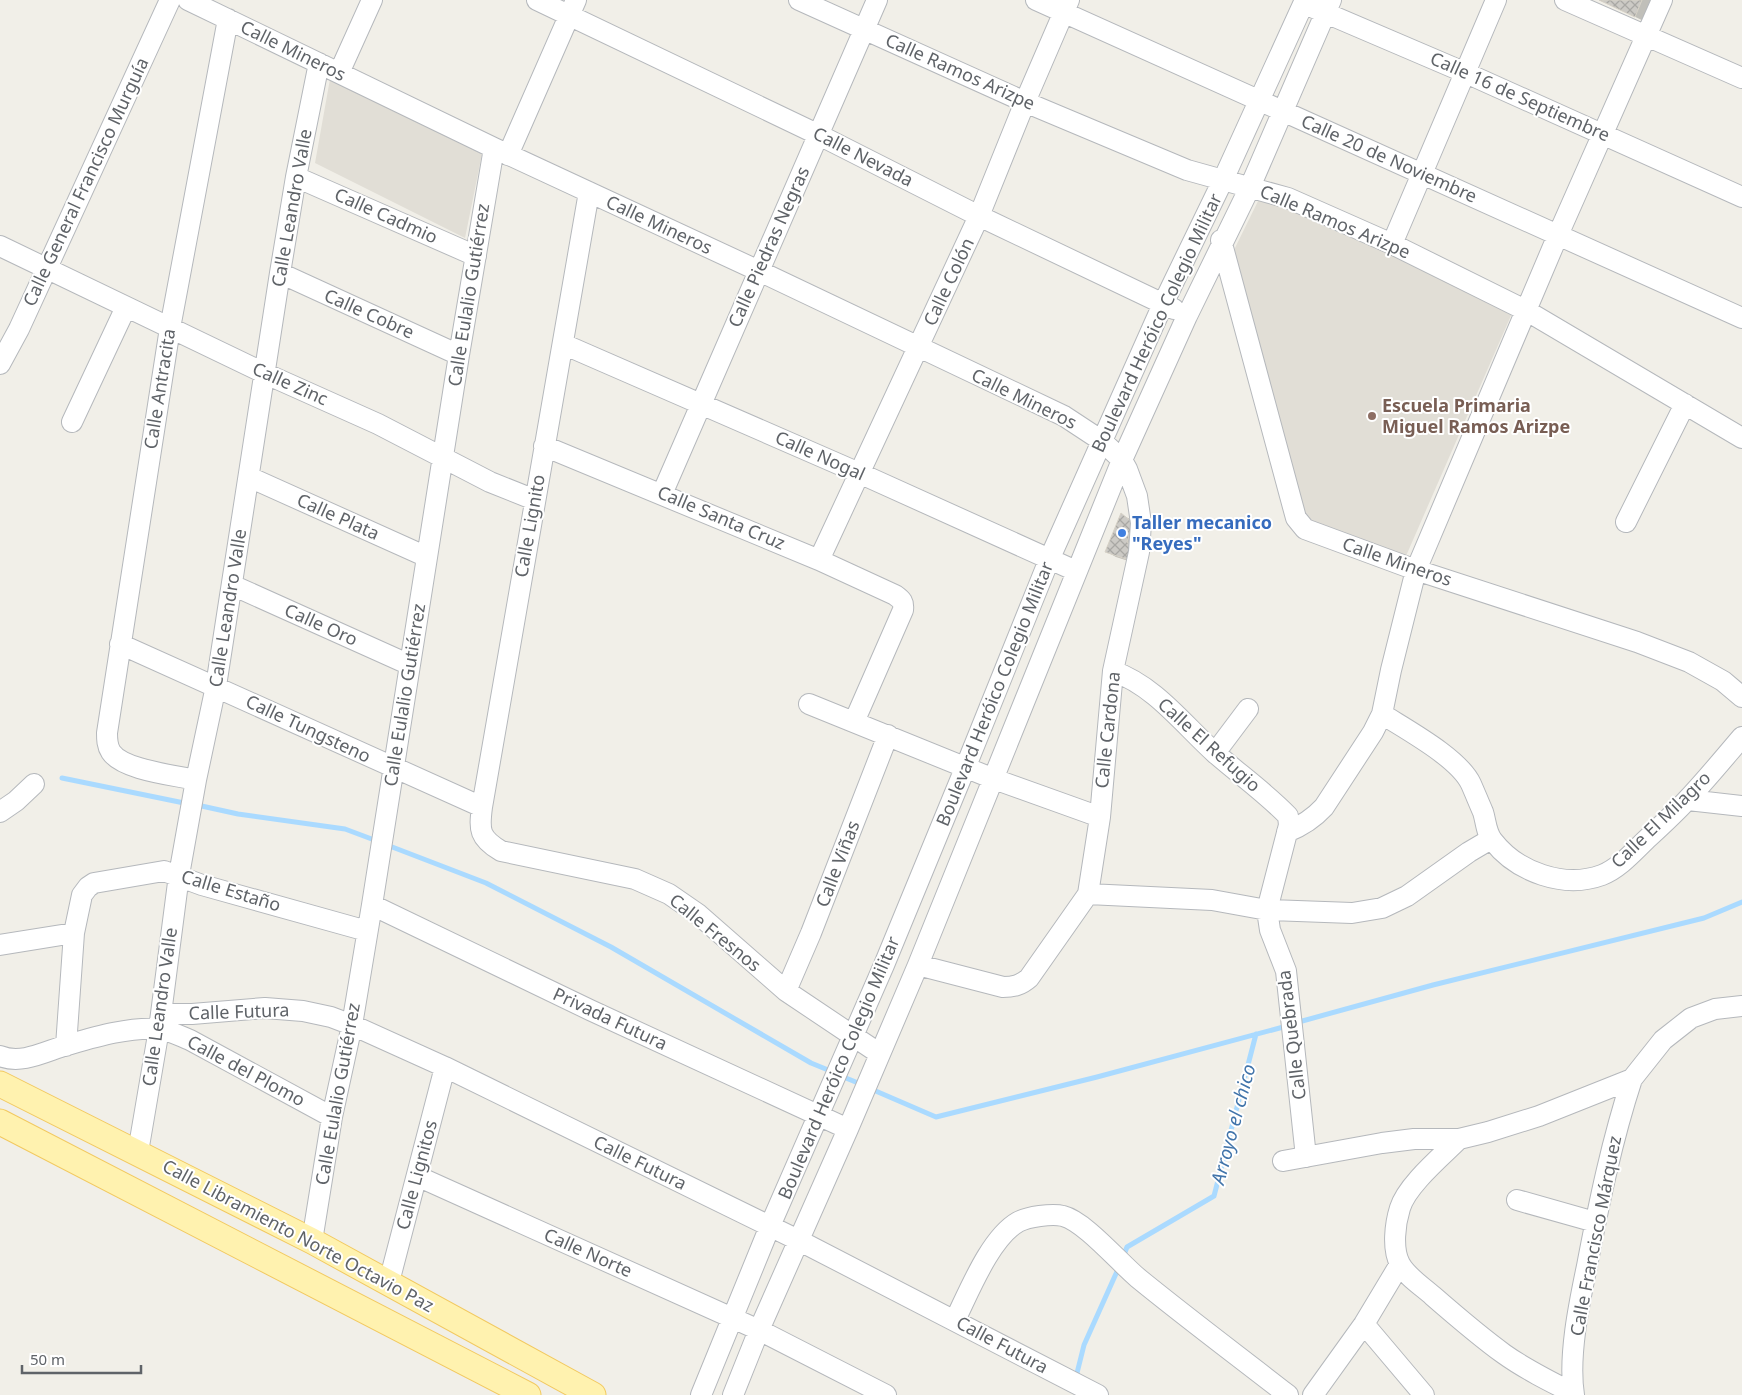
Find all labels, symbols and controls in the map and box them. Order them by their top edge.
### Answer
street label: Calle Mineros [237,14,350,86]
street label: Calle Ramos Arizpe [882,27,1039,115]
street label: Calle 16 de Septiembre [1427,46,1614,147]
street label: Calle General Francisco Murguía [17,53,153,310]
street label: Calle 20 de Noviembre [1298,108,1481,208]
street label: Calle Nevada [809,121,918,192]
street label: Calle Leandro Valle [265,127,317,289]
street label: Calle Piedras Negras [722,162,814,331]
street label: Calle Ramos Arizpe [1257,179,1414,264]
street label: Calle Cadmio [331,182,442,249]
street label: Calle Mineros [602,189,716,259]
street label: Boulevard Heróico Colegio Militar [1085,189,1227,456]
street label: Calle Eulalio Gutiérrez [442,202,494,388]
street label: Calle Colón [917,234,979,329]
street label: Calle Cobre [321,283,418,344]
street label: Calle Antracita [138,327,180,451]
street label: Calle Zinc [249,356,332,411]
street label: Calle Mineros [968,362,1081,434]
place label: Escuela Primaria Miguel Ramos Arizpe [1382,393,1570,438]
marker: Escuela Primaria Miguel Ramos Arizpe [1366,410,1378,422]
street label: Calle Nogal [772,425,869,486]
street label: Calle Lignito [508,473,550,579]
street label: Calle Santa Cruz [654,479,789,555]
street label: Calle Plata [293,487,383,545]
place label: Taller mecanico "Reyes" [1132,510,1272,555]
street label: Calle Leandro Valle [203,527,251,689]
marker: Taller mecanico "Reyes" [1116,527,1128,539]
street label: Calle Mineros [1339,531,1455,591]
street label: Boulevard Heróico Colegio Militar [930,557,1058,829]
street label: Calle Oro [281,597,362,651]
street label: Calle Eulalio Gutiérrez [378,602,430,788]
street label: Calle Cardona [1089,670,1125,789]
street label: Calle Tungsteno [242,689,375,768]
street label: Calle El Refugio [1153,692,1266,797]
street label: Calle El Milagro [1605,766,1715,873]
street label: Calle Viñas [810,817,865,910]
street label: Calle Estaño [179,864,284,917]
street label: Calle Fresnos [665,888,766,977]
street label: Calle Leandro Valle [136,926,182,1088]
street label: Boulevard Heróico Colegio Militar [772,932,905,1203]
street label: Calle Quebrada [1271,969,1311,1101]
street label: Privada Futura [549,981,671,1055]
street label: Calle Futura [188,997,290,1025]
street label: Calle Eulalio Gutiérrez [309,1001,365,1187]
street label: Calle del Plomo [183,1029,310,1111]
water label: Arroyo el chico [1204,1061,1262,1189]
street label: Calle Lignitos [390,1117,442,1232]
street label: Calle Futura [590,1129,691,1195]
street label: Calle Francisco Márquez [1564,1134,1626,1338]
street label: Calle Libramiento Norte Octavio Paz [159,1153,438,1317]
street label: Calle Norte [540,1222,636,1282]
street label: Calle Futura [952,1310,1053,1378]
scale bar [22,1342,141,1374]
text: 50 m [30,1349,65,1369]

